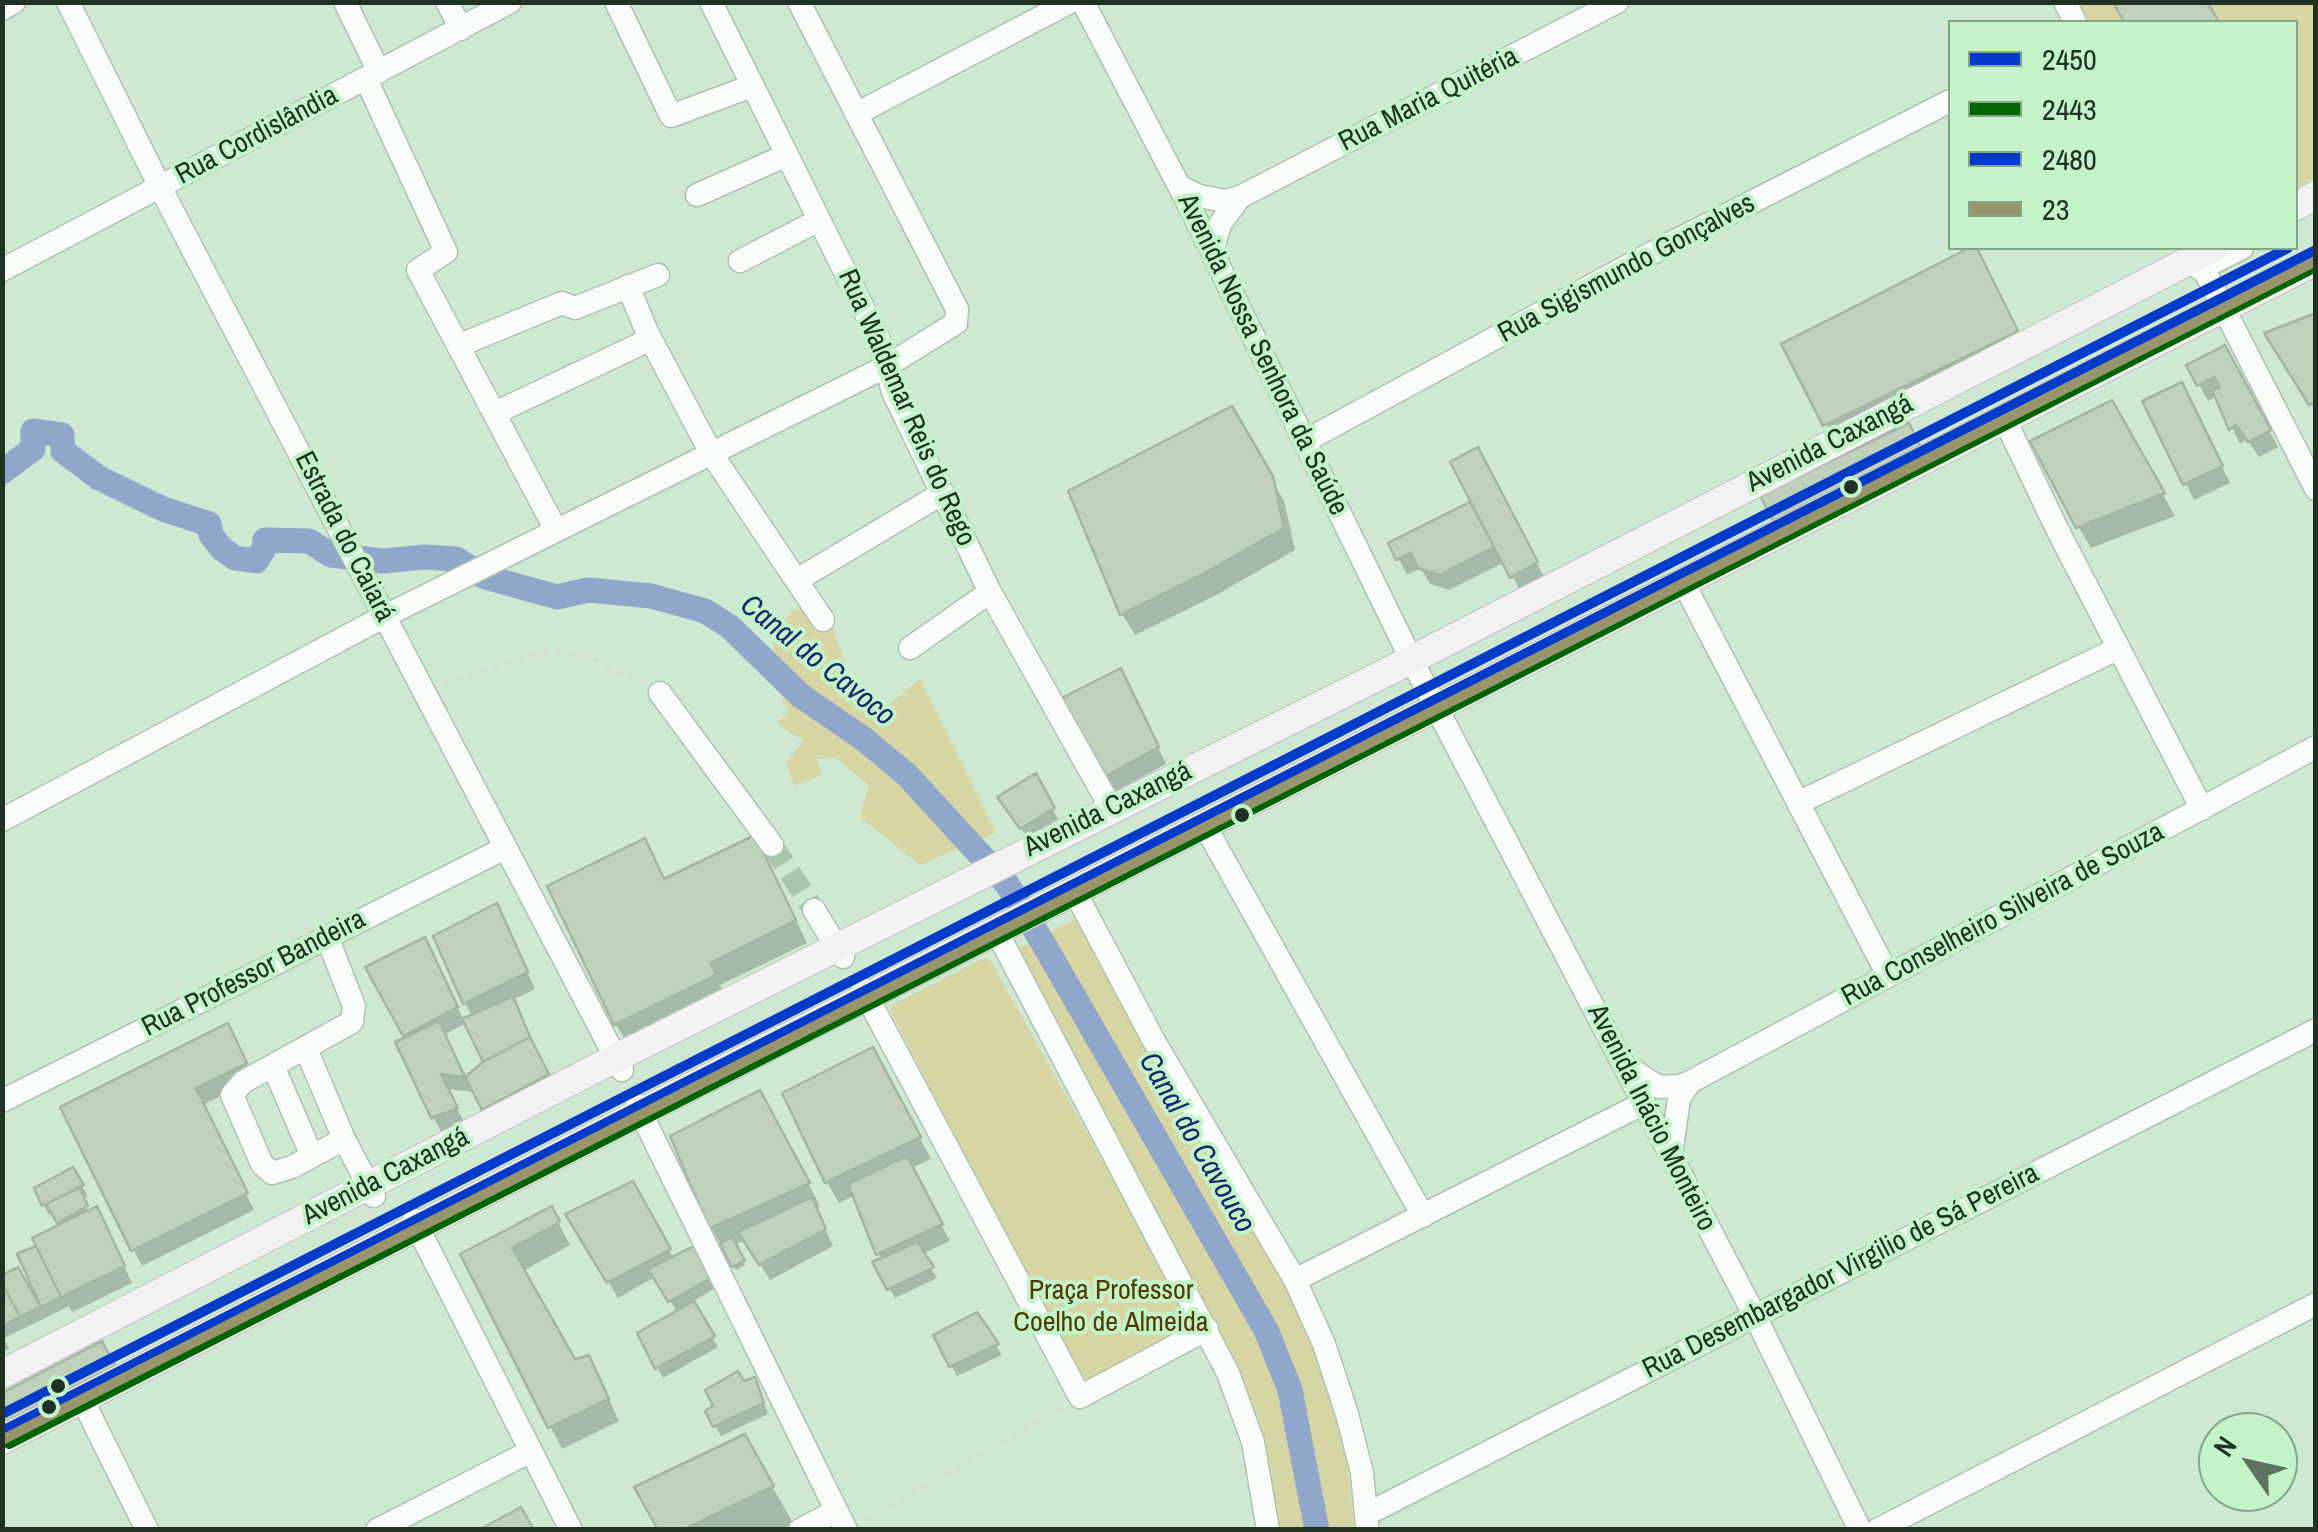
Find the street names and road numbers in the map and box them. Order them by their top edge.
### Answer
street label: Rua Maria Quitéria [1334,40,1524,160]
street label: Rua Cordislândia [170,79,344,193]
street label: Rua Sigismundo Gonçalves [1493,187,1761,351]
street label: Avenida Nossa Senhora da Saúde [1169,189,1355,521]
street label: Rua Waldemar Reis do Rego [830,265,982,551]
street label: Avenida Caxangá [1741,388,1919,500]
street label: Estrada do Caiará [287,446,401,628]
street label: Avenida Caxangá [1019,755,1197,865]
street label: Rua Conselheiro Silveira de Souza [1836,816,2170,1014]
street label: Rua Professor Bandeira [137,903,371,1045]
street label: Avenida Inácio Monteiro [1579,999,1723,1237]
street label: Avenida Caxangá [297,1121,475,1233]
street label: Rua Desembargador Virgilio de Sá Pereira [1637,1157,2045,1387]

